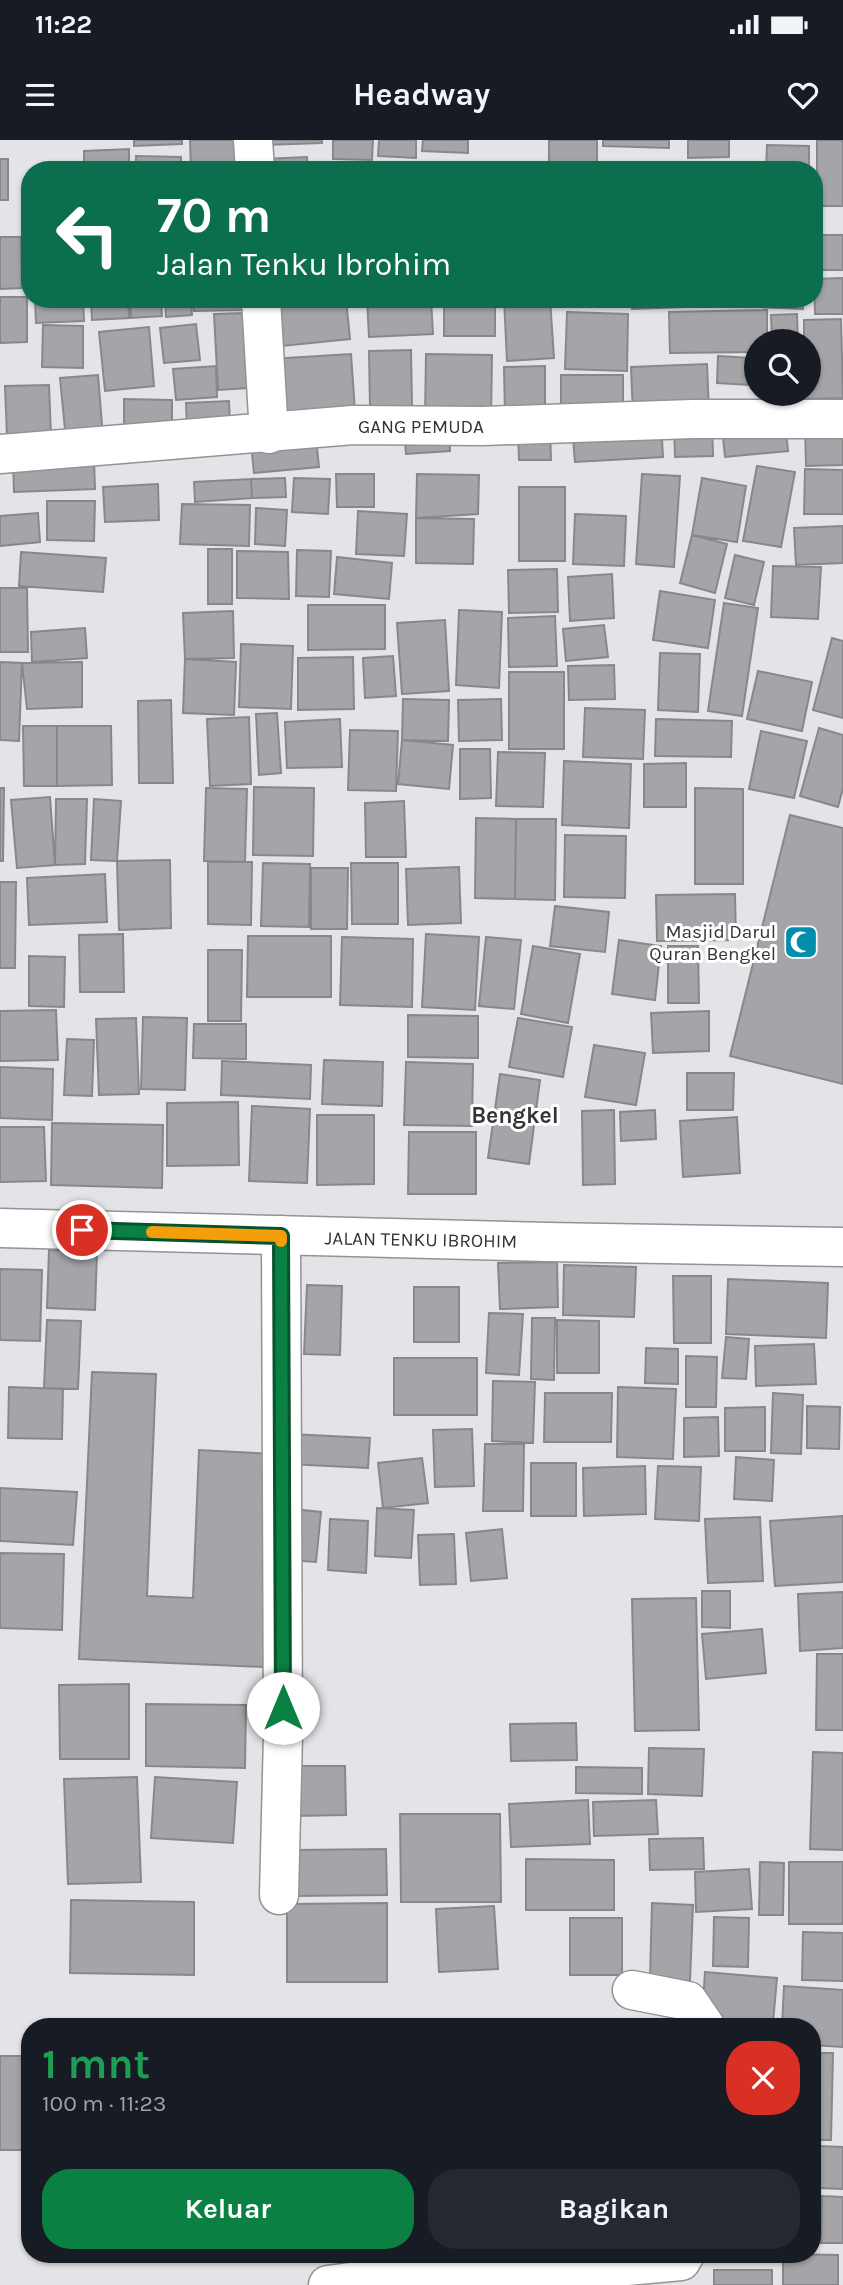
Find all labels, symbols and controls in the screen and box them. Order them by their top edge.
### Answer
text: 11:22 [35,9,92,40]
icon: menu [21,76,59,114]
text: Headway [353,76,490,113]
icon: heart [784,76,822,114]
text: 70 m [157,187,271,244]
icon: left [42,189,133,280]
text: Jalan Tenku Ibrohim [157,246,451,283]
map controls [744,329,821,406]
button: search [744,329,821,406]
street label: GANG PEMUDA [358,416,484,438]
place label: Masjid Darul Quran Bengkel [649,921,776,965]
mosque icon: Masjid Darul Quran Bengkel [782,923,820,961]
district label: Bengkel [471,1102,559,1129]
pin [52,1200,112,1260]
icon: arrive [63,1211,101,1249]
street label: JALAN TENKU IBROHIM [324,1227,518,1253]
position arrow [246,1671,320,1745]
text: 1 mnt [42,2039,150,2089]
button: close [726,2041,800,2115]
text: 100 m · 11:23 [42,2090,166,2117]
button: Keluar [42,2169,414,2249]
button: Bagikan [428,2169,800,2249]

